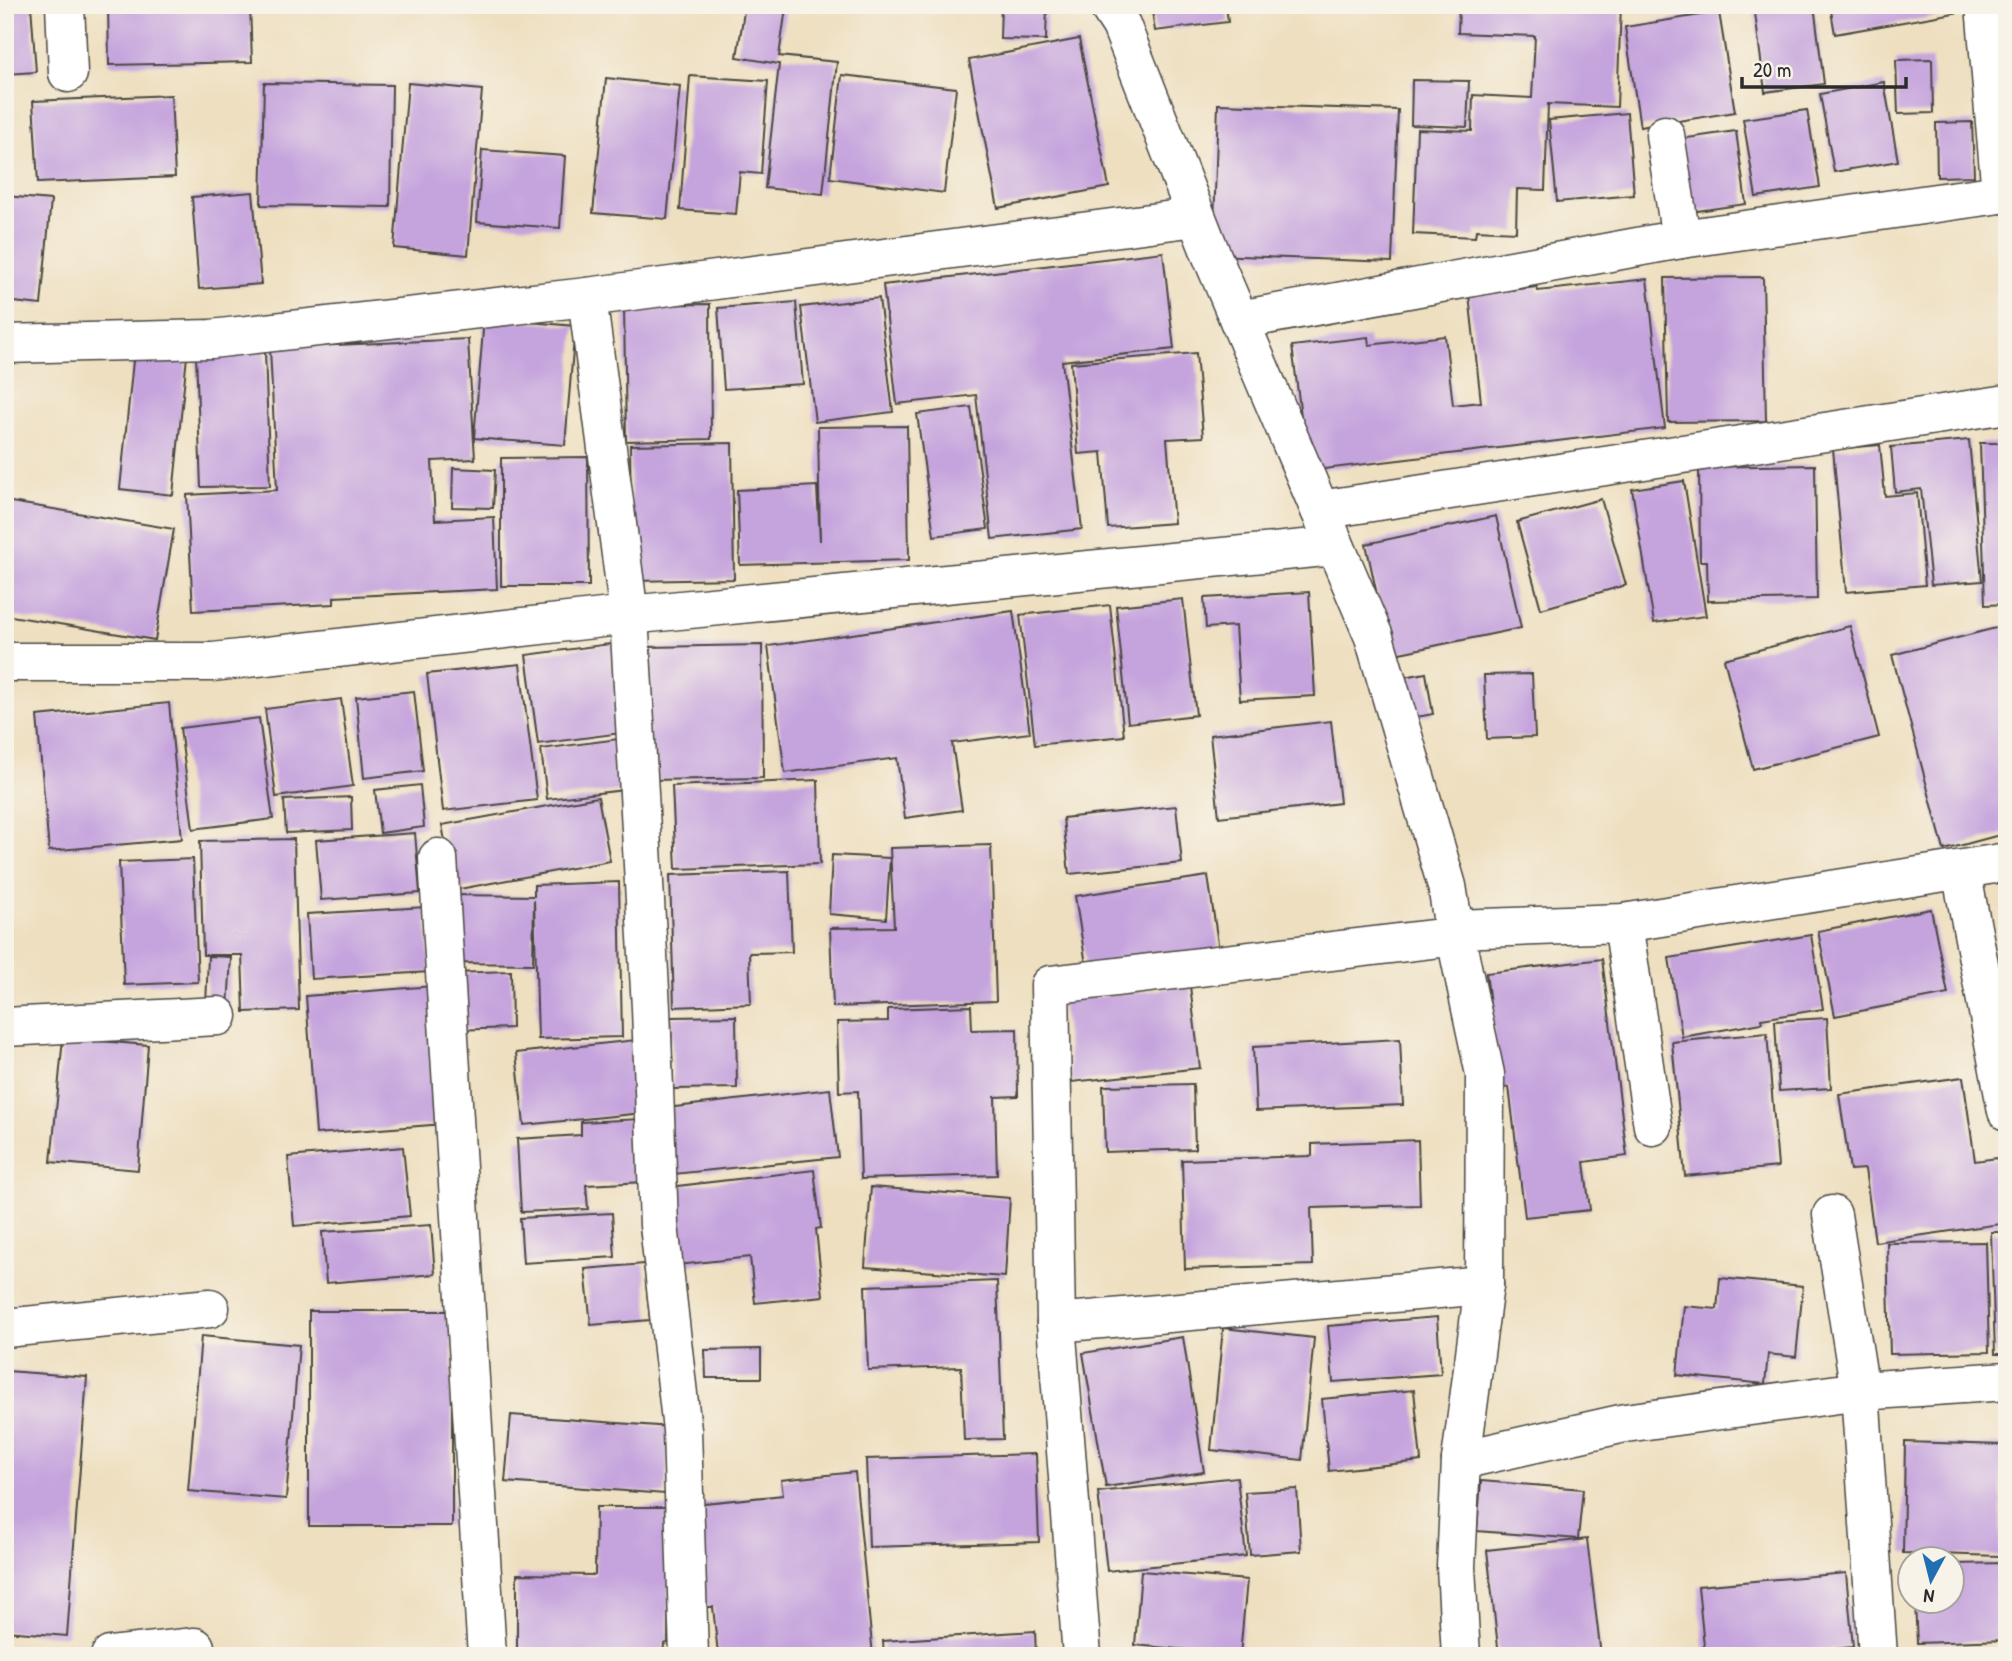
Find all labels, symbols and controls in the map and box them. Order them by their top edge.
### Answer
scale bar [1742,46,1907,90]
text: 20 m [1753,55,1791,84]
north arrow [1896,1546,1966,1616]
text: N [1922,1583,1936,1610]

